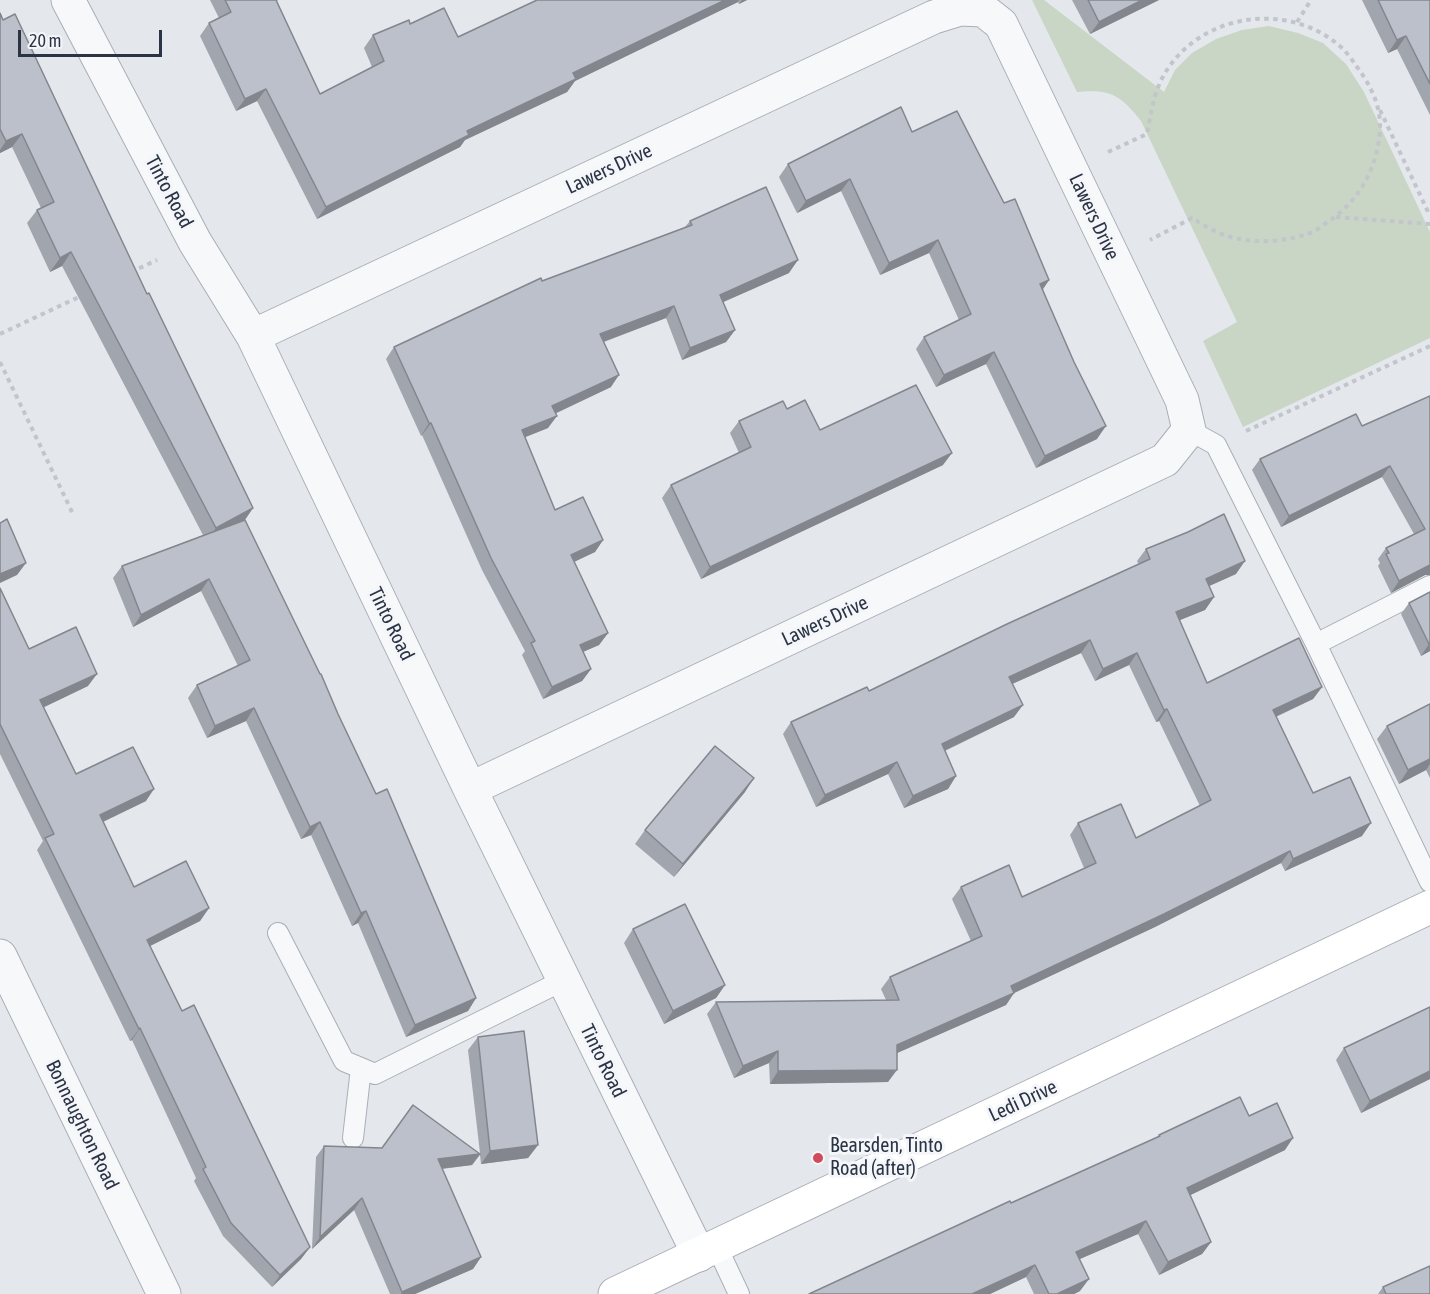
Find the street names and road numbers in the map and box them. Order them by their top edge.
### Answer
street label: Lawers Drive [562,139,656,199]
street label: Tinto Road [140,152,198,232]
street label: Lawers Drive [1064,170,1124,264]
street label: Tinto Road [363,583,419,665]
street label: Lawers Drive [778,591,872,651]
street label: Tinto Road [575,1020,631,1102]
street label: Bonnaughton Road [40,1056,124,1194]
street label: Ledi Drive [985,1075,1061,1127]

